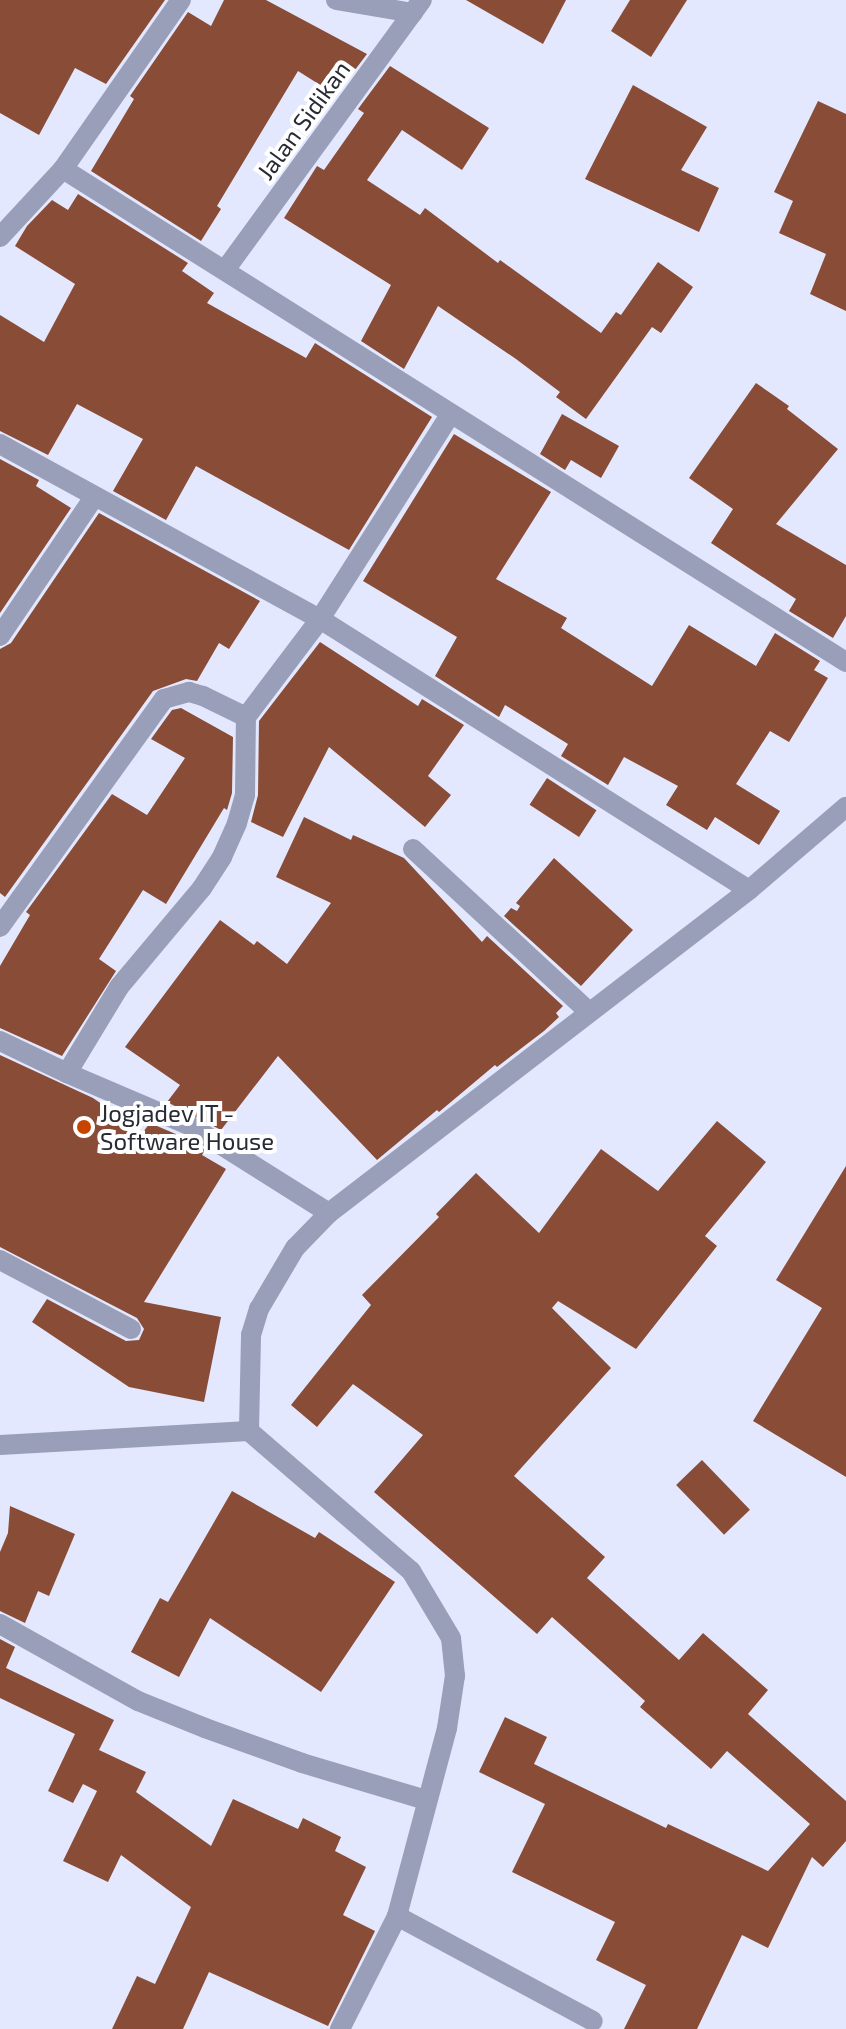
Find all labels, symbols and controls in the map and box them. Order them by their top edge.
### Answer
street label: Jalan Sidikan [250,55,356,185]
place label: Jogjadev IT - Software House [100,1099,274,1155]
marker: Jogjadev IT - Software House [75,1118,93,1136]

